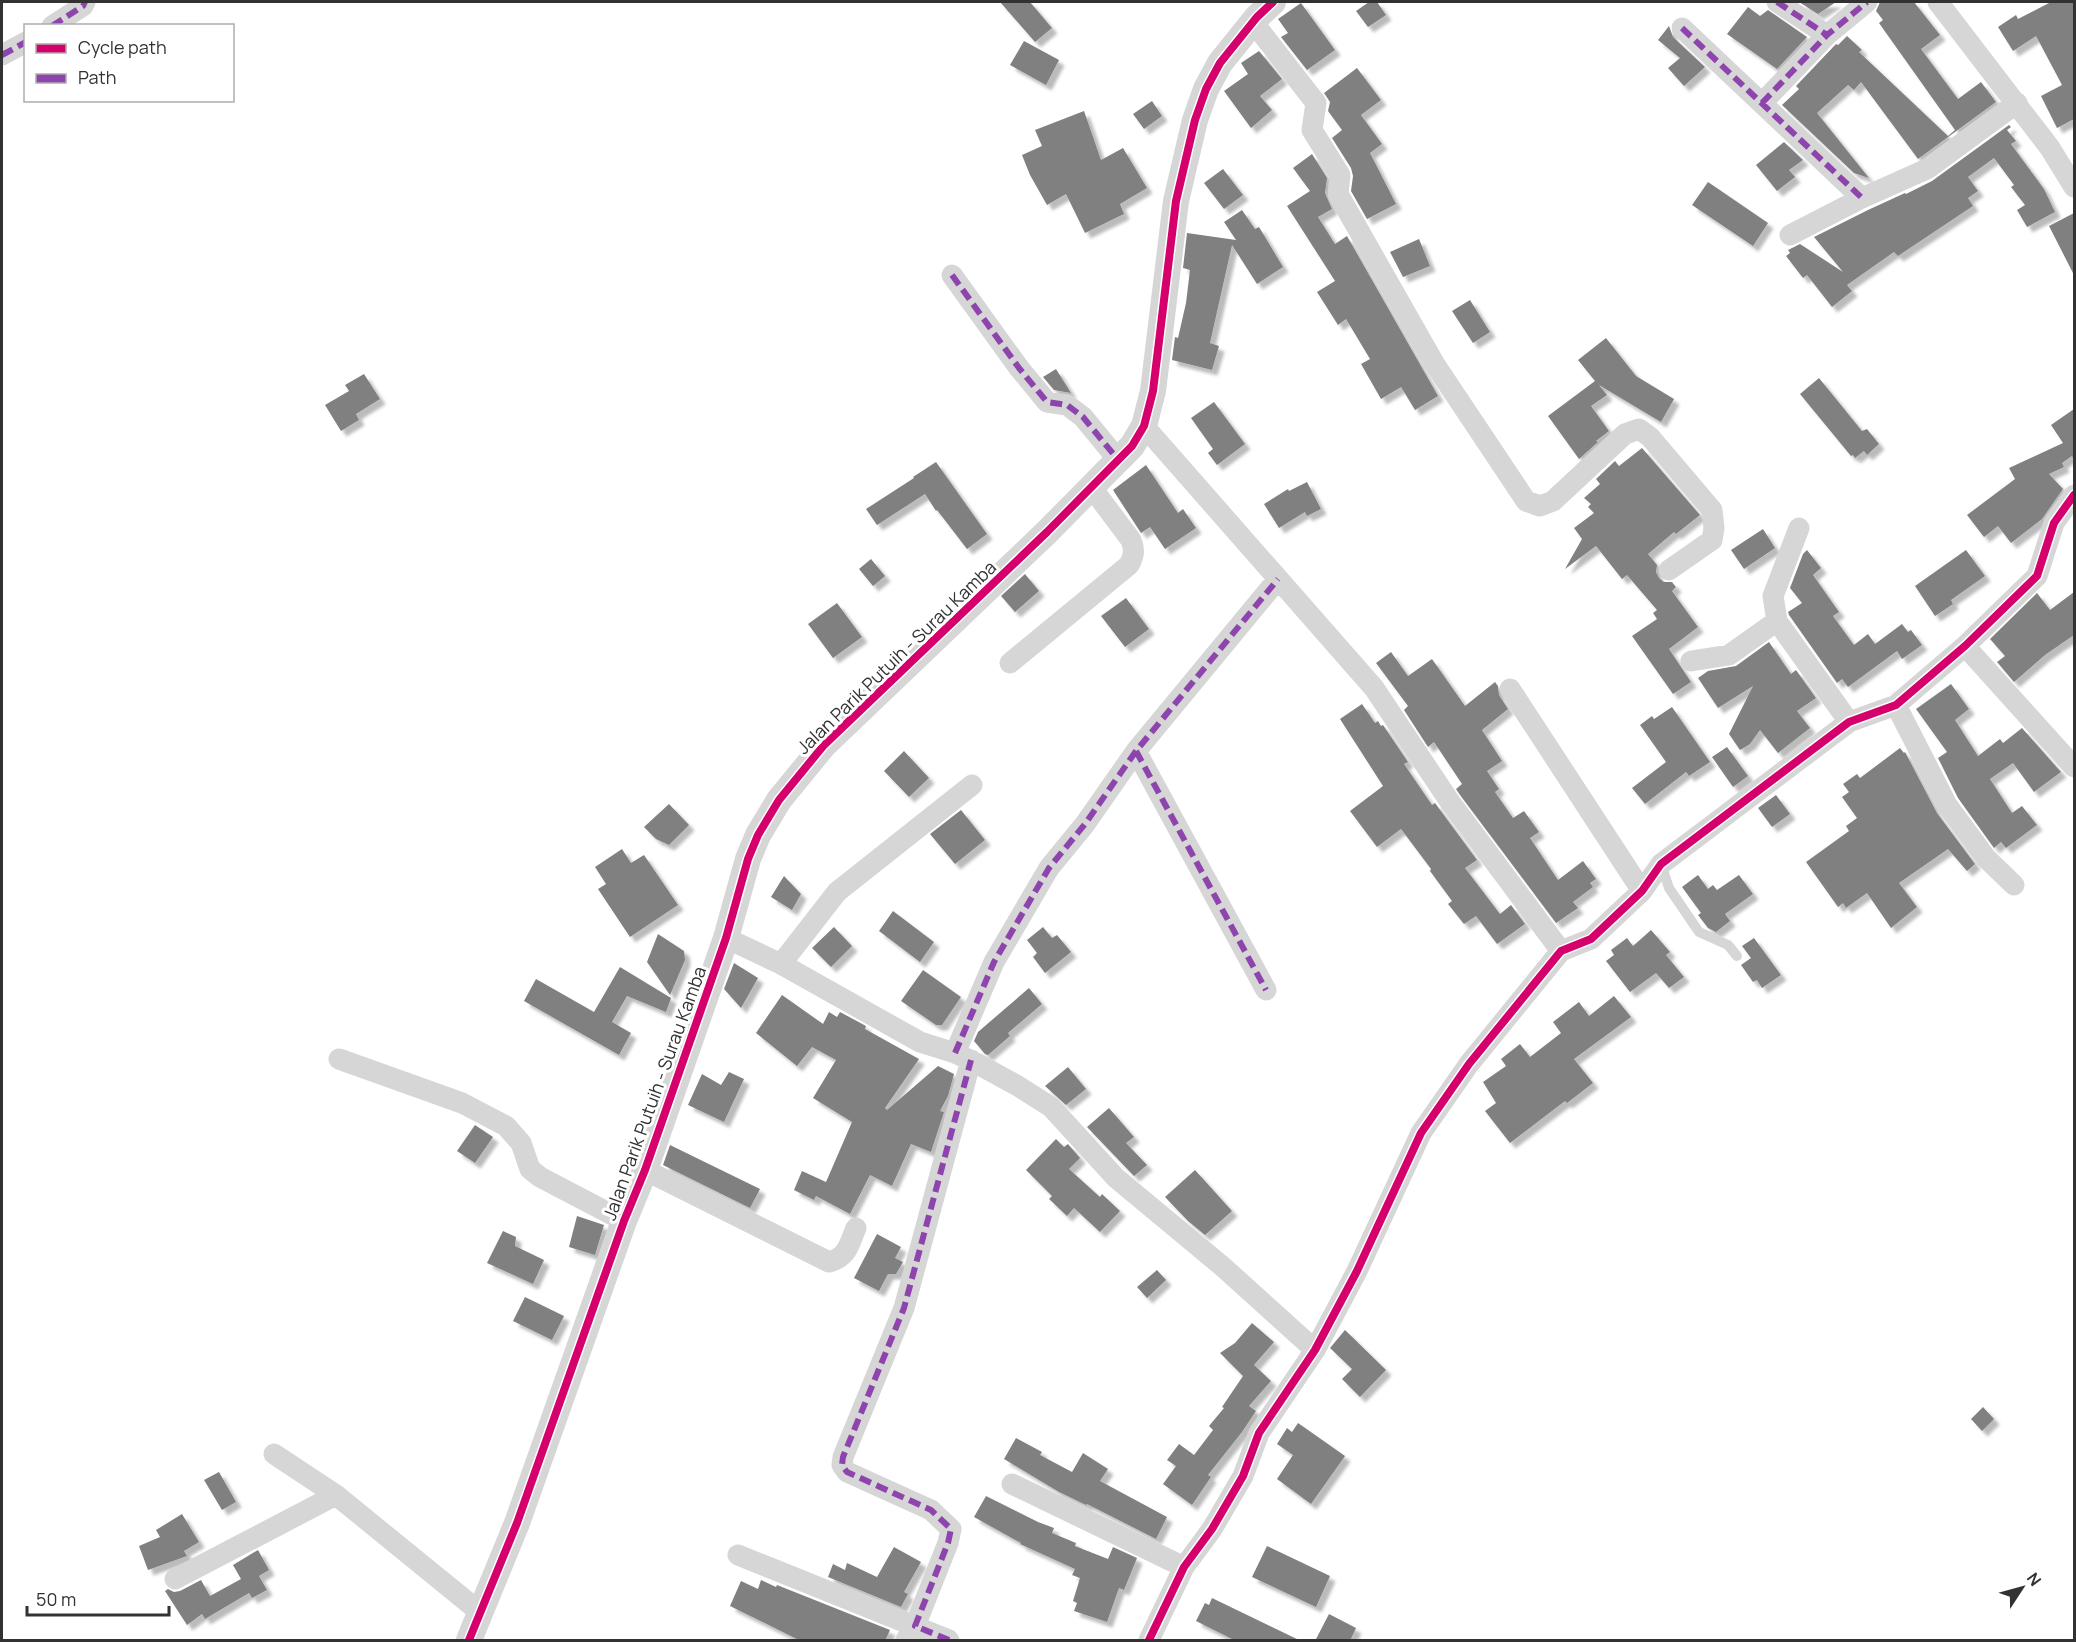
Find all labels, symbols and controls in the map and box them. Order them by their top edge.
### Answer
legend [24,24,234,102]
text: Cycle path [78,35,167,59]
text: Path [78,65,116,89]
street label: Jalan Parik Putuih - Surau Kamba [791,555,1001,759]
street label: Jalan Parik Putuih - Surau Kamba [597,963,711,1223]
north arrow [1992,1558,2052,1618]
text: N [2022,1568,2046,1590]
scale bar [27,1579,170,1617]
text: 50 m [36,1587,76,1611]

